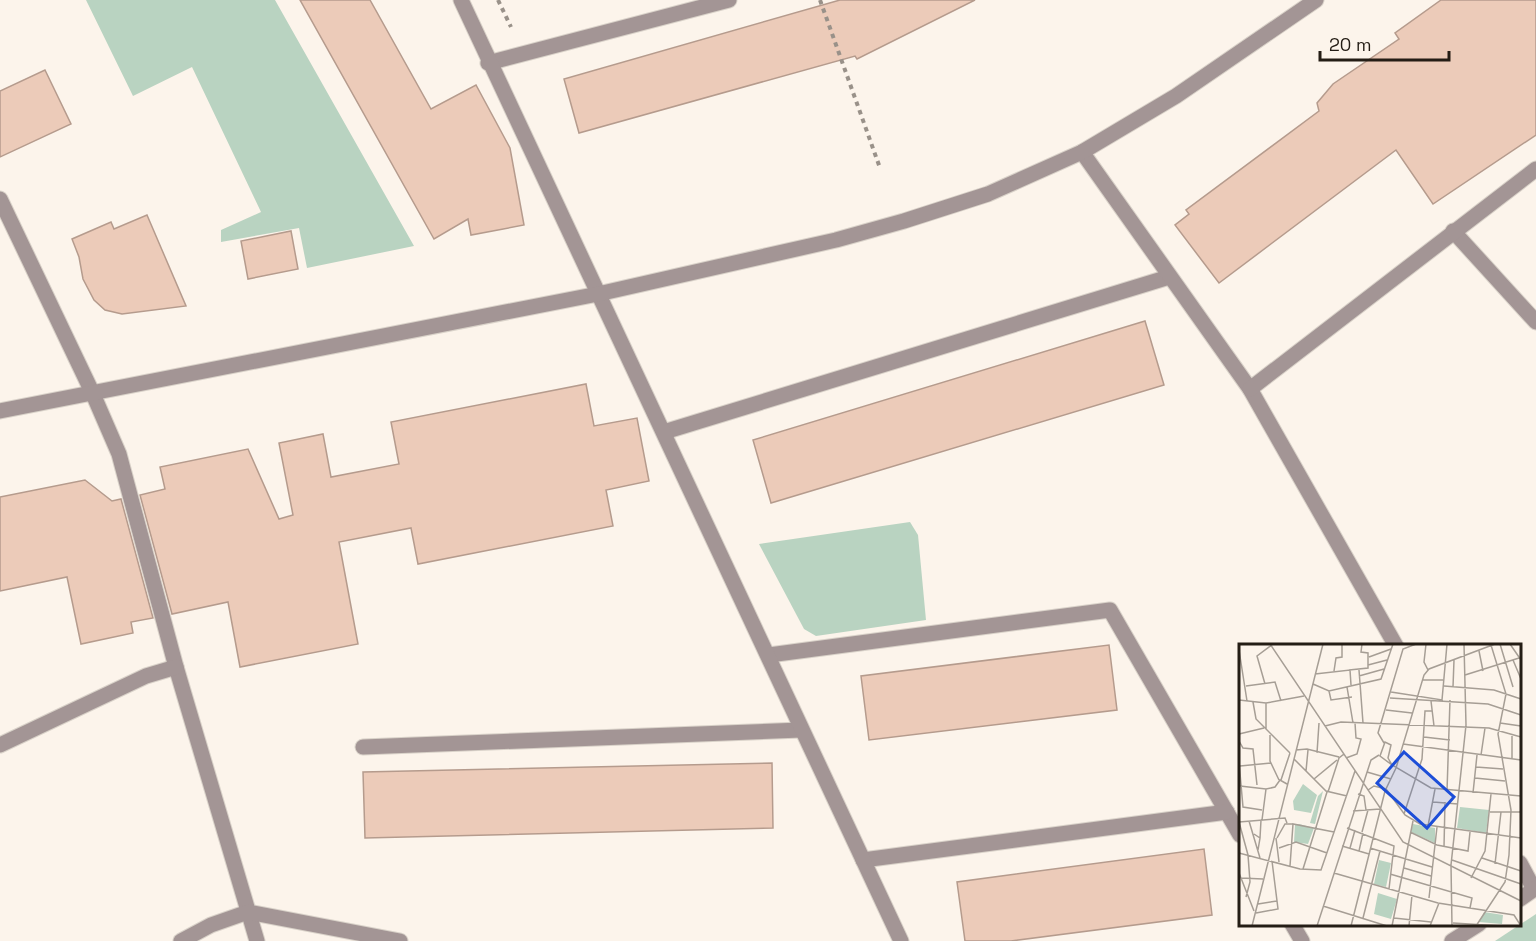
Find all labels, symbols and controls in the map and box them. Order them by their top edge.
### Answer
scale bar [1320,24,1449,62]
text: 20 m [1329,33,1372,56]
inset map [1239,644,1521,926]

